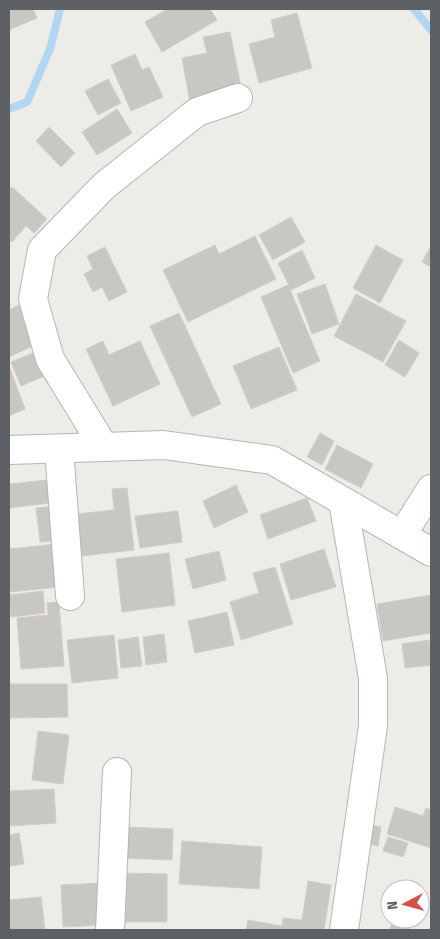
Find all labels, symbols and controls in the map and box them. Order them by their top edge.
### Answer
north arrow [380,879,430,929]
text: N [384,900,401,910]

